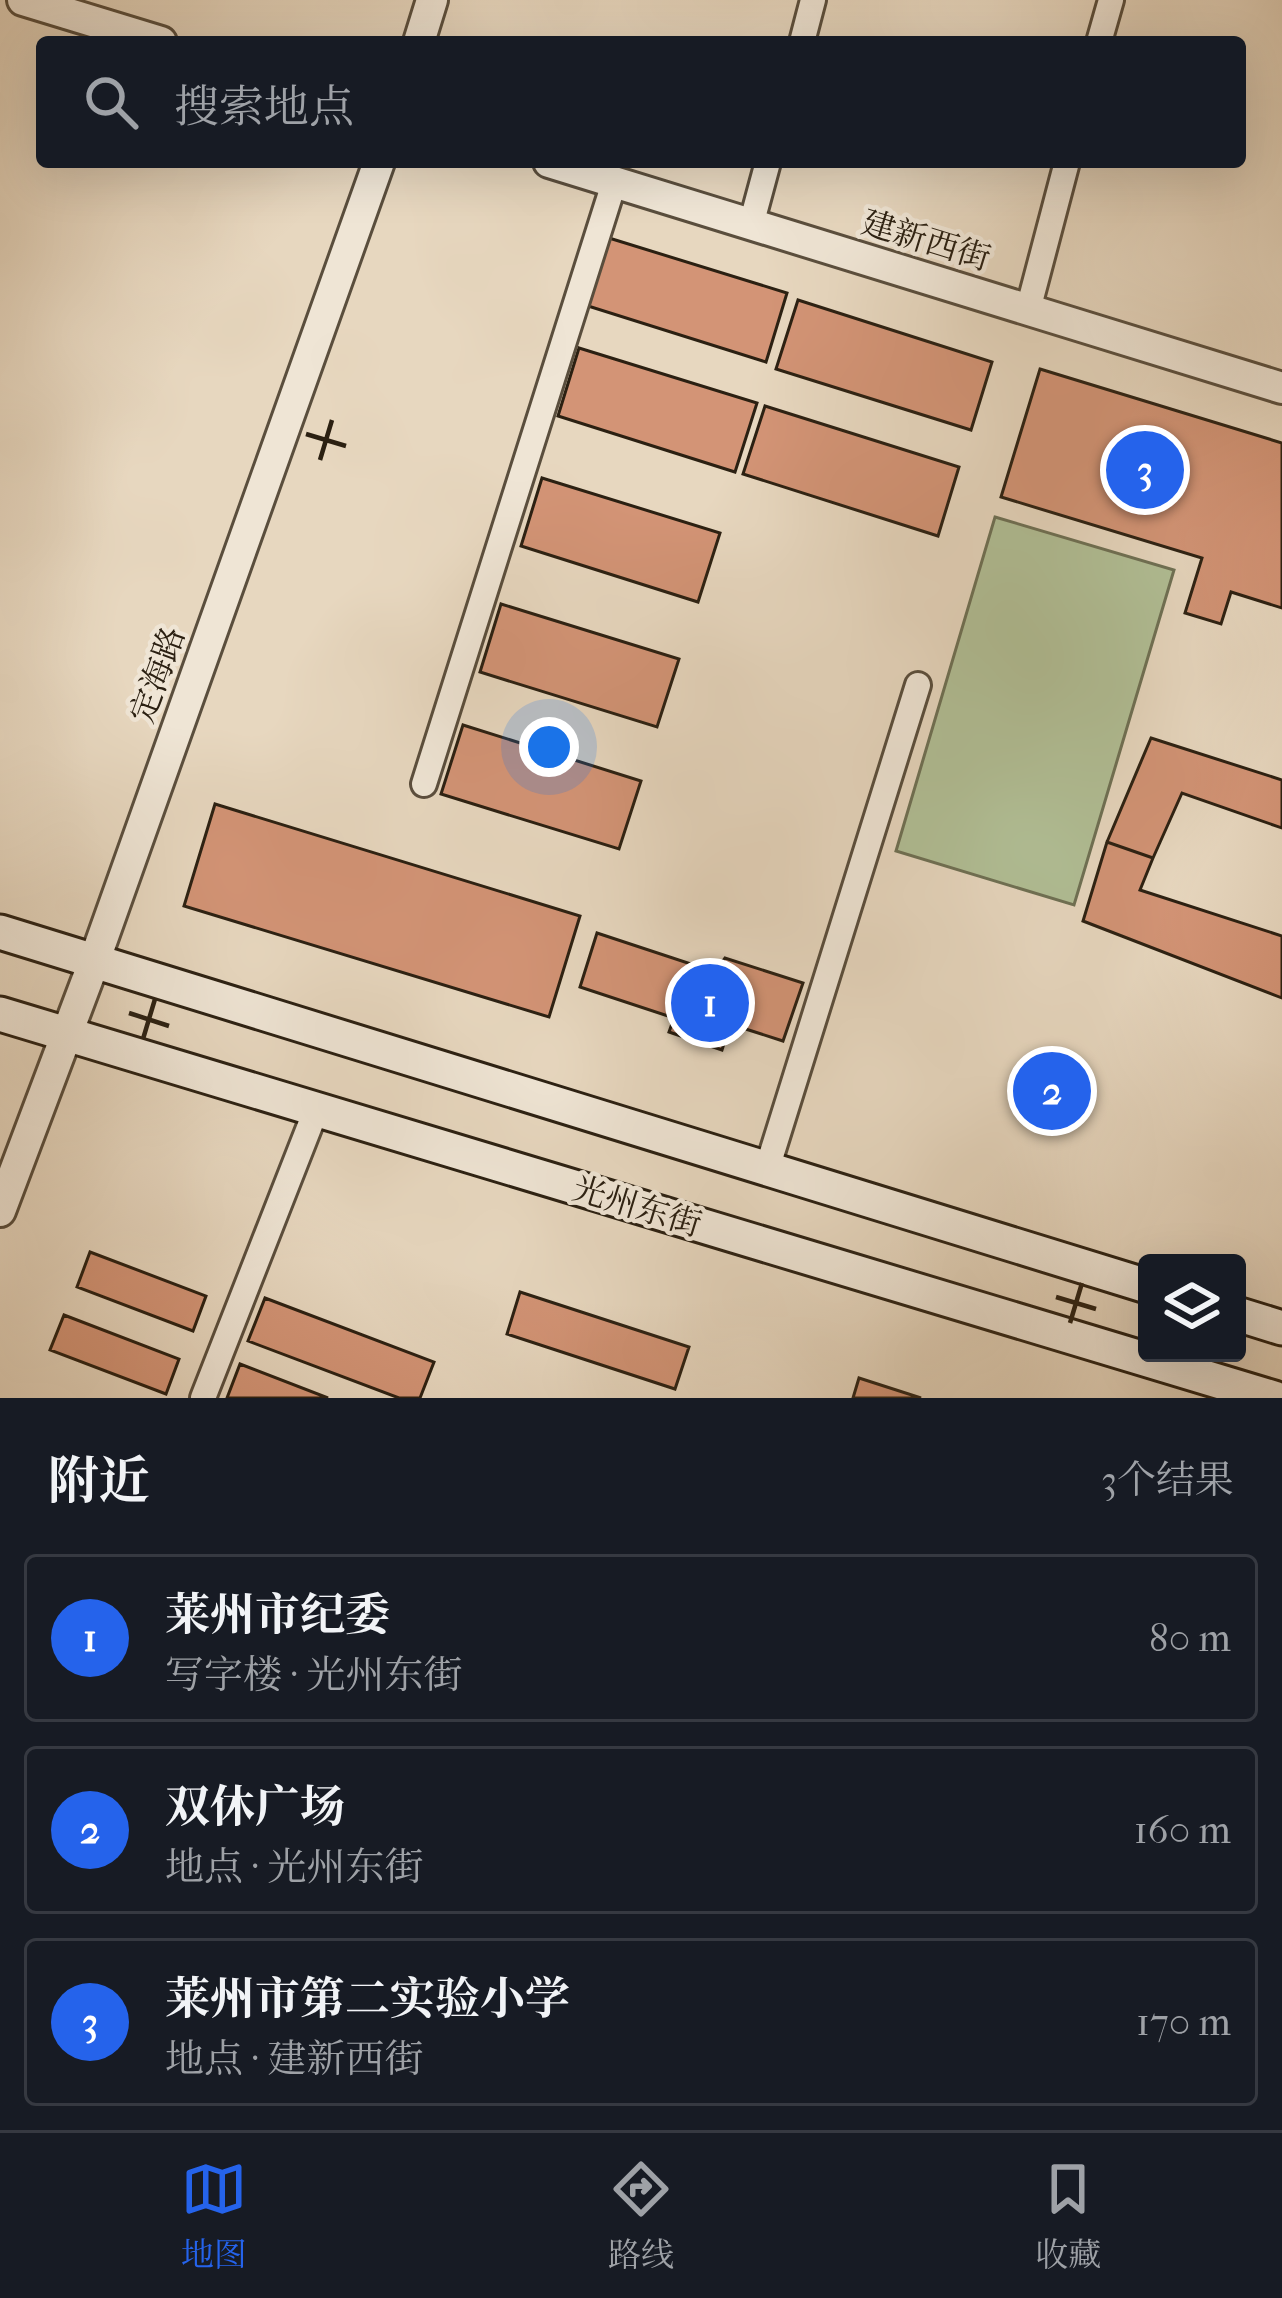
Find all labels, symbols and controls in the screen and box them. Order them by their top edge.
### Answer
search box [36,36,1246,168]
icon: search [78,69,144,135]
text: 搜索地点 [174,81,354,134]
street label: 建新西街 [857,203,995,279]
pin: 3 [1106,425,1184,515]
street label: 定海路 [123,622,193,728]
your location [519,717,579,777]
pin: 1 [671,958,749,1048]
pin: 2 [1013,1046,1091,1136]
street label: 光州东街 [568,1169,706,1245]
map controls [1138,1254,1246,1362]
button: layers [1138,1254,1246,1362]
text: 附近 [48,1451,150,1511]
text: 3个结果 [1101,1457,1234,1503]
text: 莱州市纪委 [165,1589,390,1642]
text: 1 [83,1615,97,1661]
text: 80 m [1149,1615,1231,1661]
text: 写字楼 · 光州东街 [165,1652,463,1698]
text: 双休广场 [165,1781,345,1834]
text: 2 [80,1807,100,1853]
text: 160 m [1134,1807,1231,1853]
text: 地点 · 光州东街 [165,1844,424,1890]
text: 莱州市第二实验小学 [165,1973,570,2026]
text: 3 [82,1999,98,2045]
text: 170 m [1136,1999,1231,2045]
text: 地点 · 建新西街 [165,2036,424,2082]
tab: 地图 [181,2156,247,2275]
tab: 路线 [608,2156,674,2275]
tab: 收藏 [1035,2156,1101,2275]

